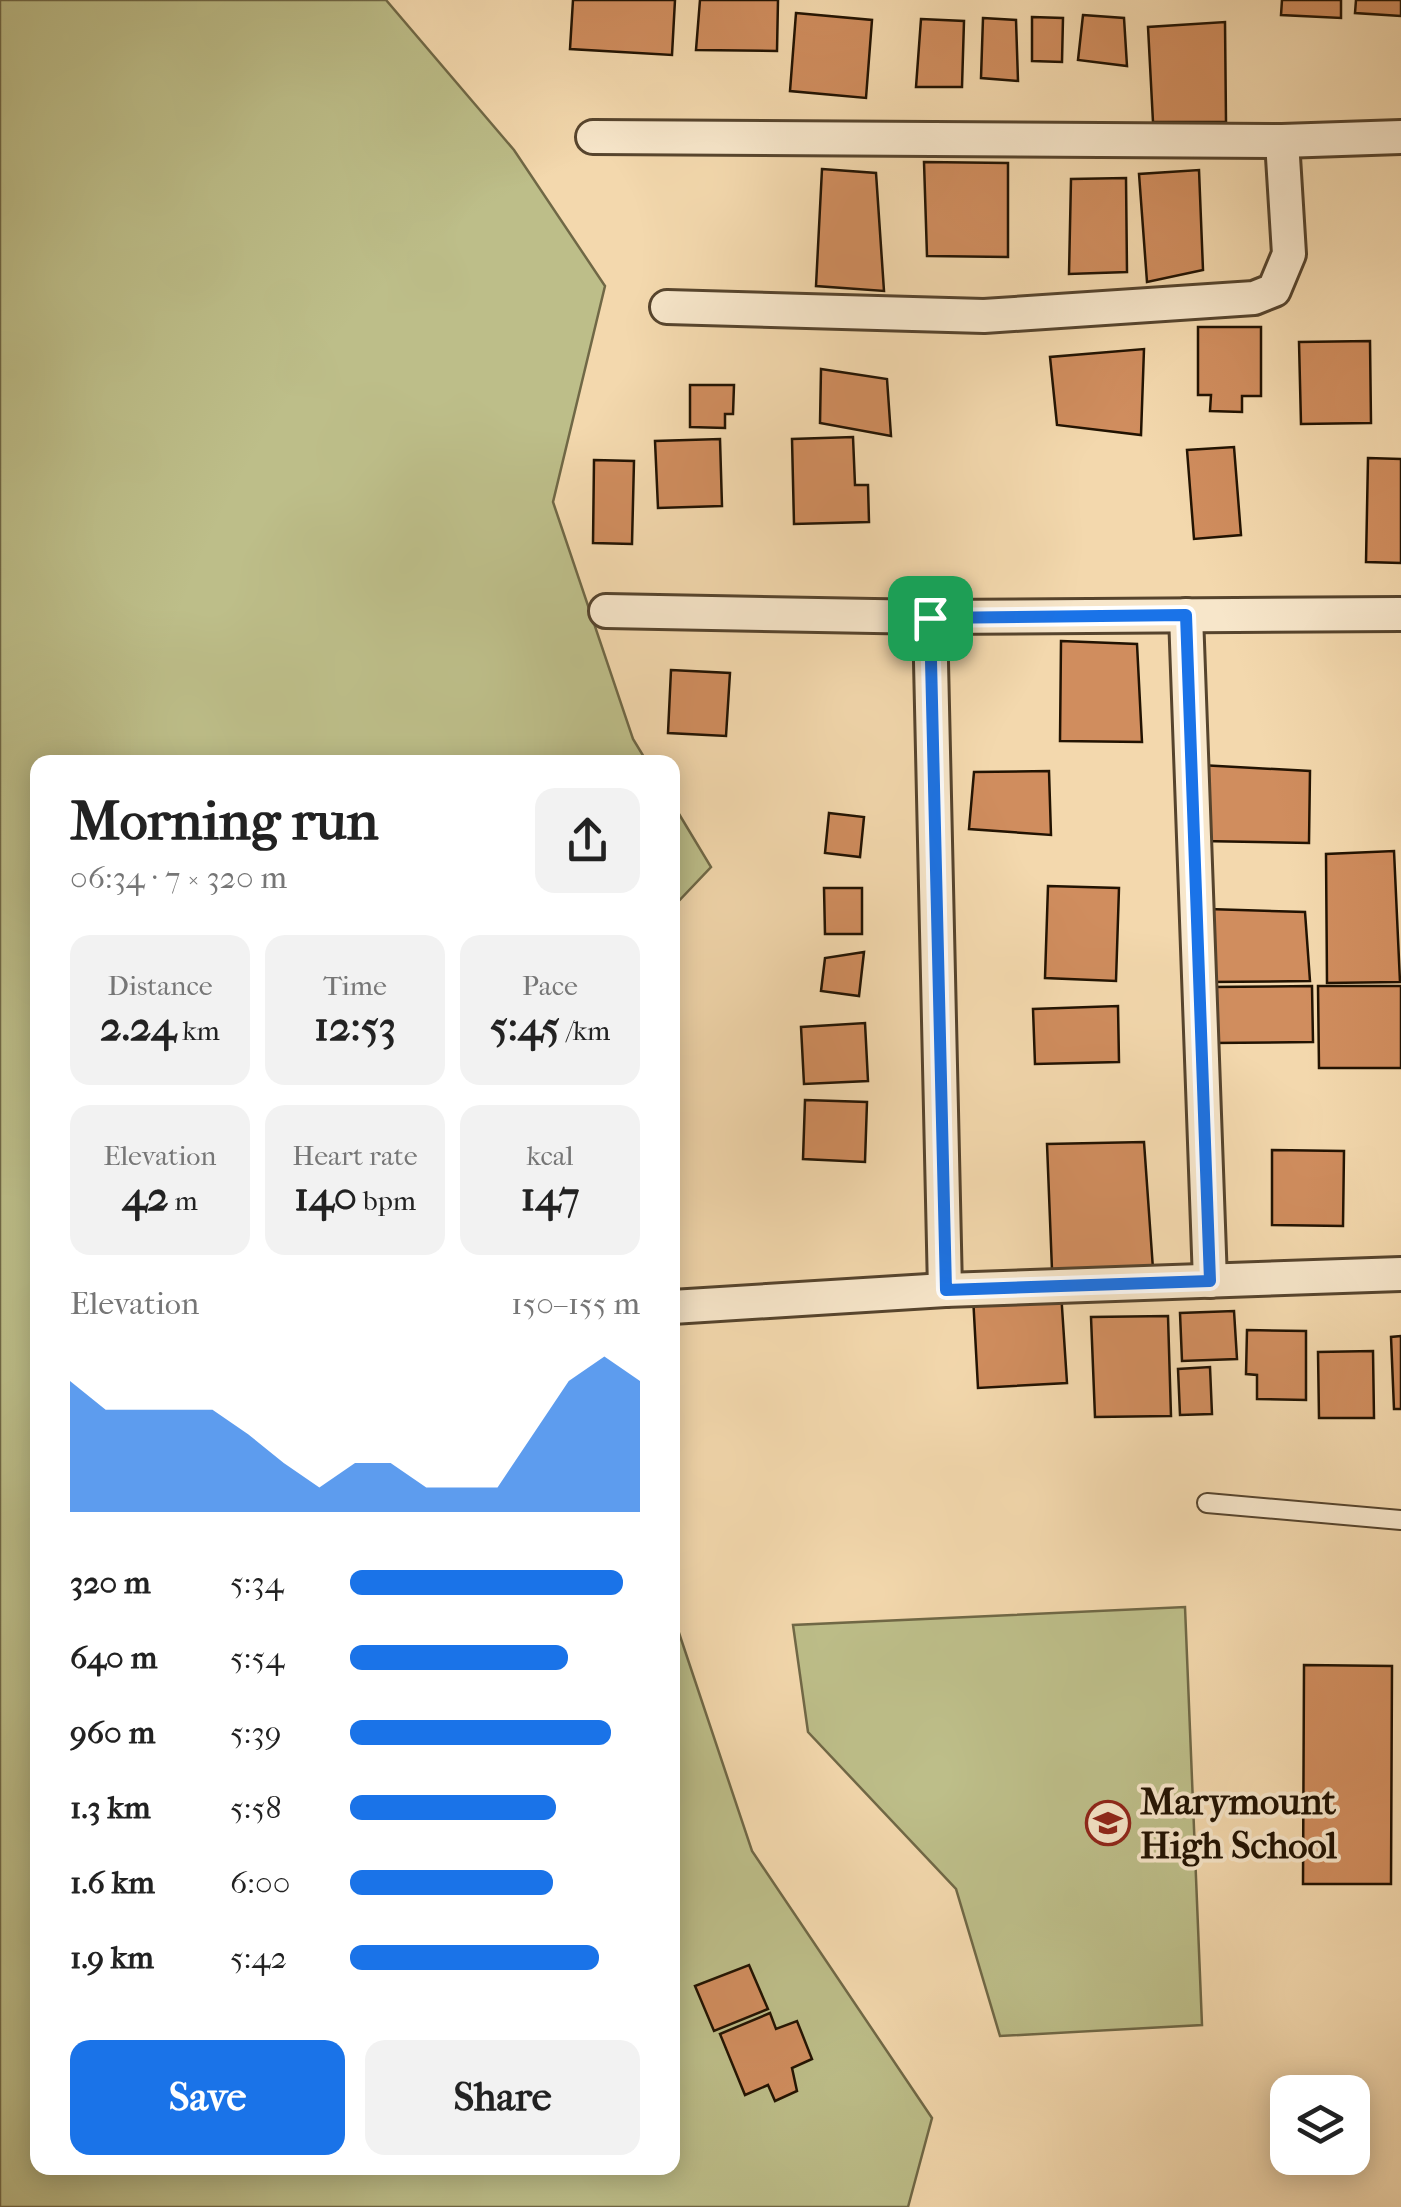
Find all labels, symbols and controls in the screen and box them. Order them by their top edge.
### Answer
pin [888,576,973,661]
icon: arrive [903,591,958,646]
button: share [535,788,640,893]
text: Morning run [70,789,378,853]
text: 06:34 · 7 × 320 m [70,859,287,896]
text: Distance [107,969,213,1002]
text: Time [323,969,387,1002]
text: Pace [522,969,578,1002]
text: 2.24 [100,1002,176,1051]
text: 12:53 [314,1002,396,1051]
text: 5:45 [490,1002,560,1051]
text: km [176,1014,220,1047]
text: /km [560,1014,610,1047]
text: Elevation [103,1139,217,1172]
text: Heart rate [292,1139,418,1172]
text: kcal [526,1139,574,1172]
text: 42 [122,1172,169,1221]
text: 140 [294,1172,357,1221]
text: 147 [521,1172,579,1221]
text: m [169,1184,198,1217]
text: bpm [357,1184,416,1217]
text: Elevation [70,1285,199,1322]
text: 150–155 m [511,1285,640,1322]
text: 320 m [70,1564,151,1601]
text: 5:34 [230,1564,284,1601]
text: 640 m [70,1639,157,1676]
text: 5:54 [230,1639,284,1676]
text: 960 m [70,1714,155,1751]
text: 5:39 [230,1714,281,1751]
place label: Marymount High School [1140,1779,1338,1868]
text: 1.3 km [70,1789,151,1826]
text: 5:58 [230,1789,281,1826]
school or university icon: Marymount High School [1085,1800,1131,1846]
text: 1.6 km [70,1864,155,1901]
text: 6:00 [230,1864,290,1901]
text: 1.9 km [70,1939,154,1976]
text: 5:42 [230,1939,287,1976]
button: Save [70,2040,345,2155]
button: Share [365,2040,640,2155]
map controls [1270,2075,1370,2175]
button: layers [1270,2075,1370,2175]

